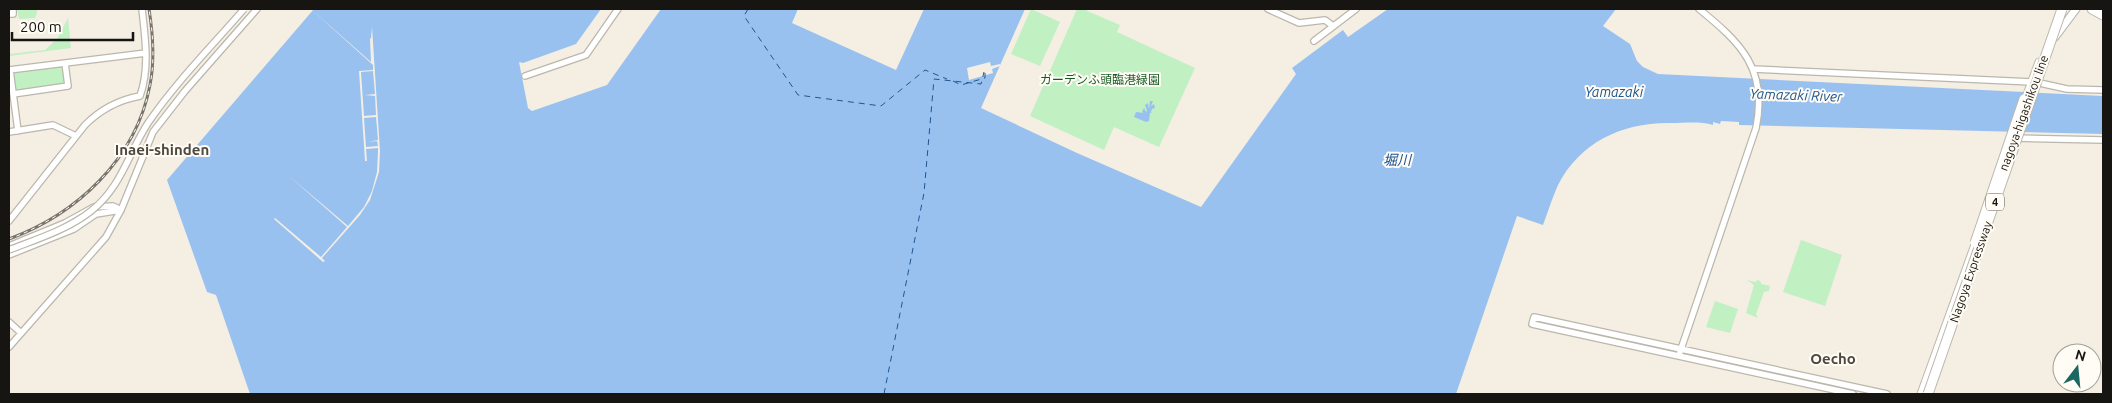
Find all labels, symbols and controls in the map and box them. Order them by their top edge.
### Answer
scale bar [12,10,134,42]
text: 200 m [20,18,62,35]
street label: nagoya-higashikou line [1997,53,2051,172]
park label: ガーデンふ頭臨港緑園 [1040,73,1160,86]
water label: Yamazaki [1585,84,1644,100]
water label: Yamazaki River [1749,85,1843,105]
district label: Inaei-shinden [115,141,209,158]
water label: 堀川 [1383,152,1413,168]
road number: 4 [1986,193,2004,210]
street label: Nagoya Expressway [1947,219,1994,324]
north arrow [2052,343,2102,393]
text: N [2073,346,2088,365]
district label: Oecho [1810,350,1856,367]

